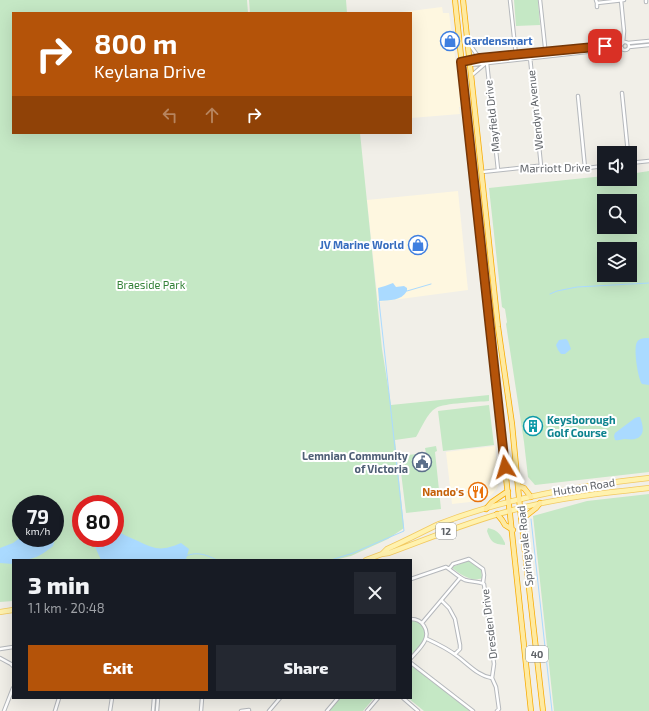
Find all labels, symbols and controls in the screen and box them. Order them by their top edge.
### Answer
text: 800 m [94,26,178,60]
icon: right [28,28,80,80]
pin [588,29,622,63]
shop icon: Gardensmart [439,30,461,52]
place label: Gardensmart [464,34,533,47]
icon: arrive [594,35,616,57]
text: Keylana Drive [94,60,206,82]
street label: Wendyn Avenue [524,69,545,151]
street label: Mayfield Drive [481,79,502,153]
icon: left [159,104,181,126]
icon: ahead [201,104,223,126]
icon: right [243,104,265,126]
map controls [597,146,637,282]
button: sound [597,146,637,186]
street label: Marriott Drive [520,160,590,175]
button: search [597,194,637,234]
shop icon: JV Marine World [407,234,429,256]
place label: JV Marine World [320,238,404,251]
button: layers [597,242,637,282]
park label: Braeside Park [117,278,186,291]
place label: Keysborough Golf Course [547,413,616,439]
building icon: Keysborough Golf Course [522,415,544,437]
position arrow [484,446,526,488]
place label: Lemnian Community of Victoria [302,449,409,475]
public building icon: Lemnian Community of Victoria [411,451,433,473]
street label: Hutton Road [552,475,616,498]
restaurant icon: Nando's [467,481,489,503]
place label: Nando's [422,485,464,498]
speed limit sign: 80 [72,495,124,547]
text: 79 [27,504,49,528]
street label: Springvale Road [514,505,535,587]
road number: 12 [436,523,456,539]
text: km/h [26,525,50,537]
text: 3 min [28,570,90,599]
button: close [354,572,396,614]
street label: Dresden Drive [478,588,499,660]
text: 1.1 km · 20:48 [28,600,105,616]
button: Exit [28,645,208,691]
button: Share [216,645,396,691]
road number: 40 [526,646,548,662]

